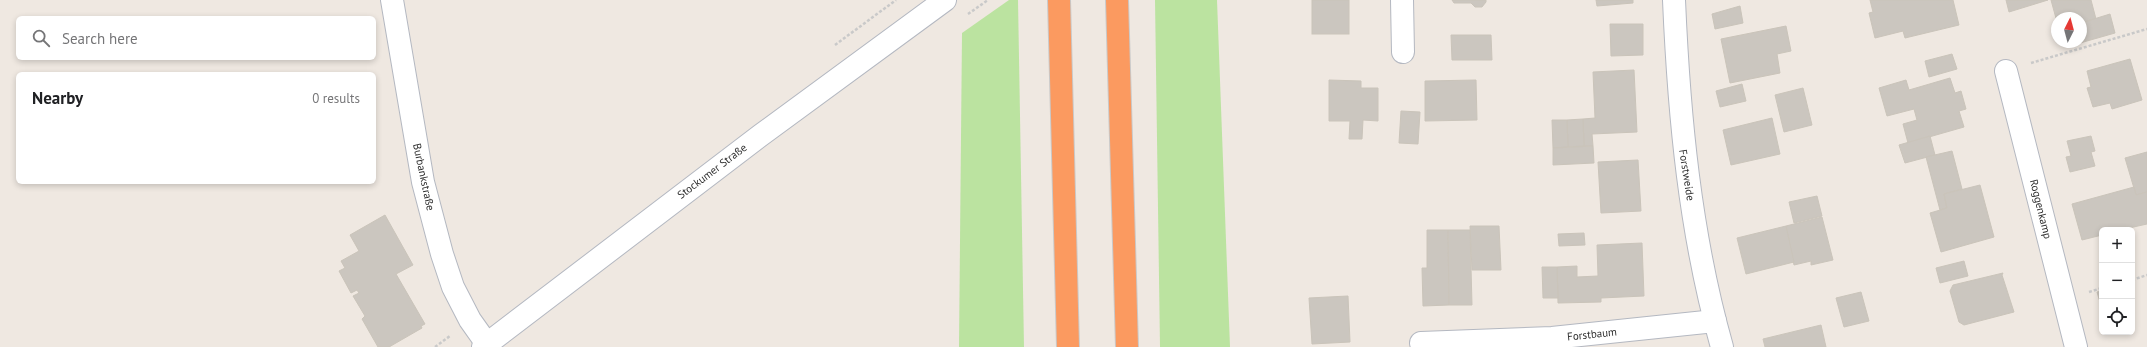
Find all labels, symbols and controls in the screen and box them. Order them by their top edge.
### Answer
north arrow [2051,12,2087,48]
search box [16,16,376,60]
icon: search [30,27,52,49]
text: Search here [62,29,138,48]
text: Nearby [32,87,83,109]
text: 0 results [312,90,360,107]
street label: Stockumer Straße [674,140,750,202]
street label: Burbankstraße [410,142,438,212]
street label: Forstweide [1676,148,1698,202]
street label: Roggenkamp [2027,178,2055,240]
map controls [2099,227,2135,335]
button: + [2099,227,2135,263]
button: − [2099,263,2135,299]
button: locate [2099,299,2135,335]
street label: Forstbaum [1566,324,1618,344]

